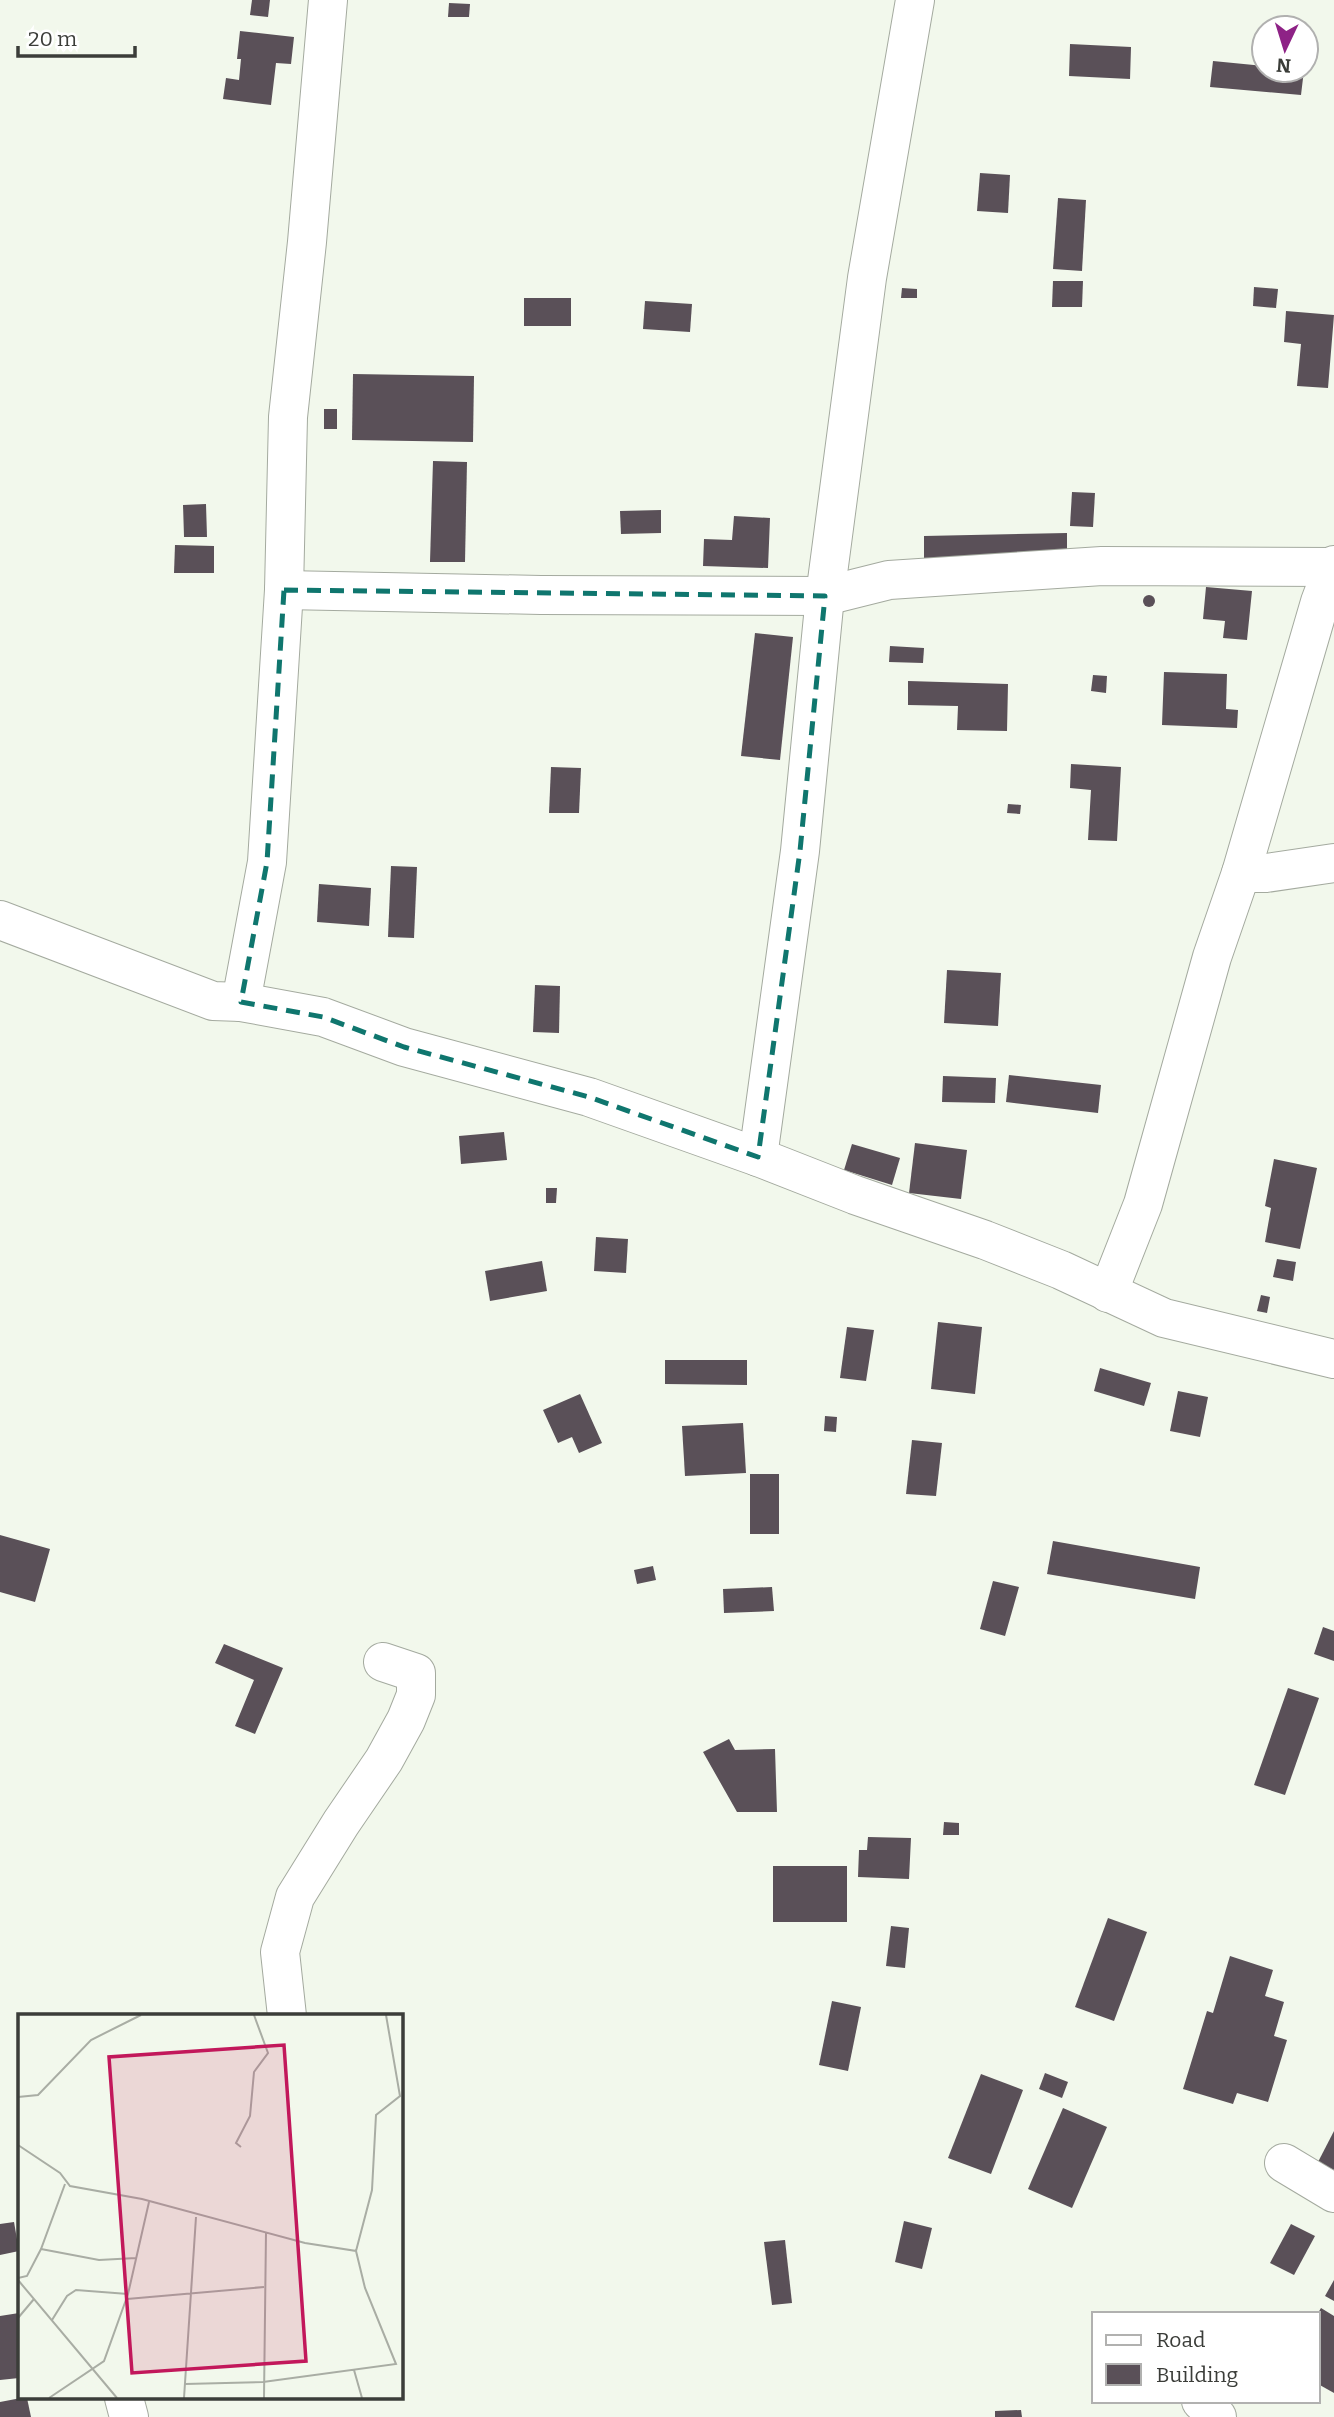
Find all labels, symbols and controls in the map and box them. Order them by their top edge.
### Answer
scale bar [18,14,135,58]
north arrow [1250,14,1320,84]
text: 20 m [28,26,77,52]
text: N [1275,53,1292,77]
inset map [18,2014,402,2400]
legend [1092,2312,1320,2403]
text: Road [1156,2327,1205,2353]
text: Building [1156,2362,1239,2388]

